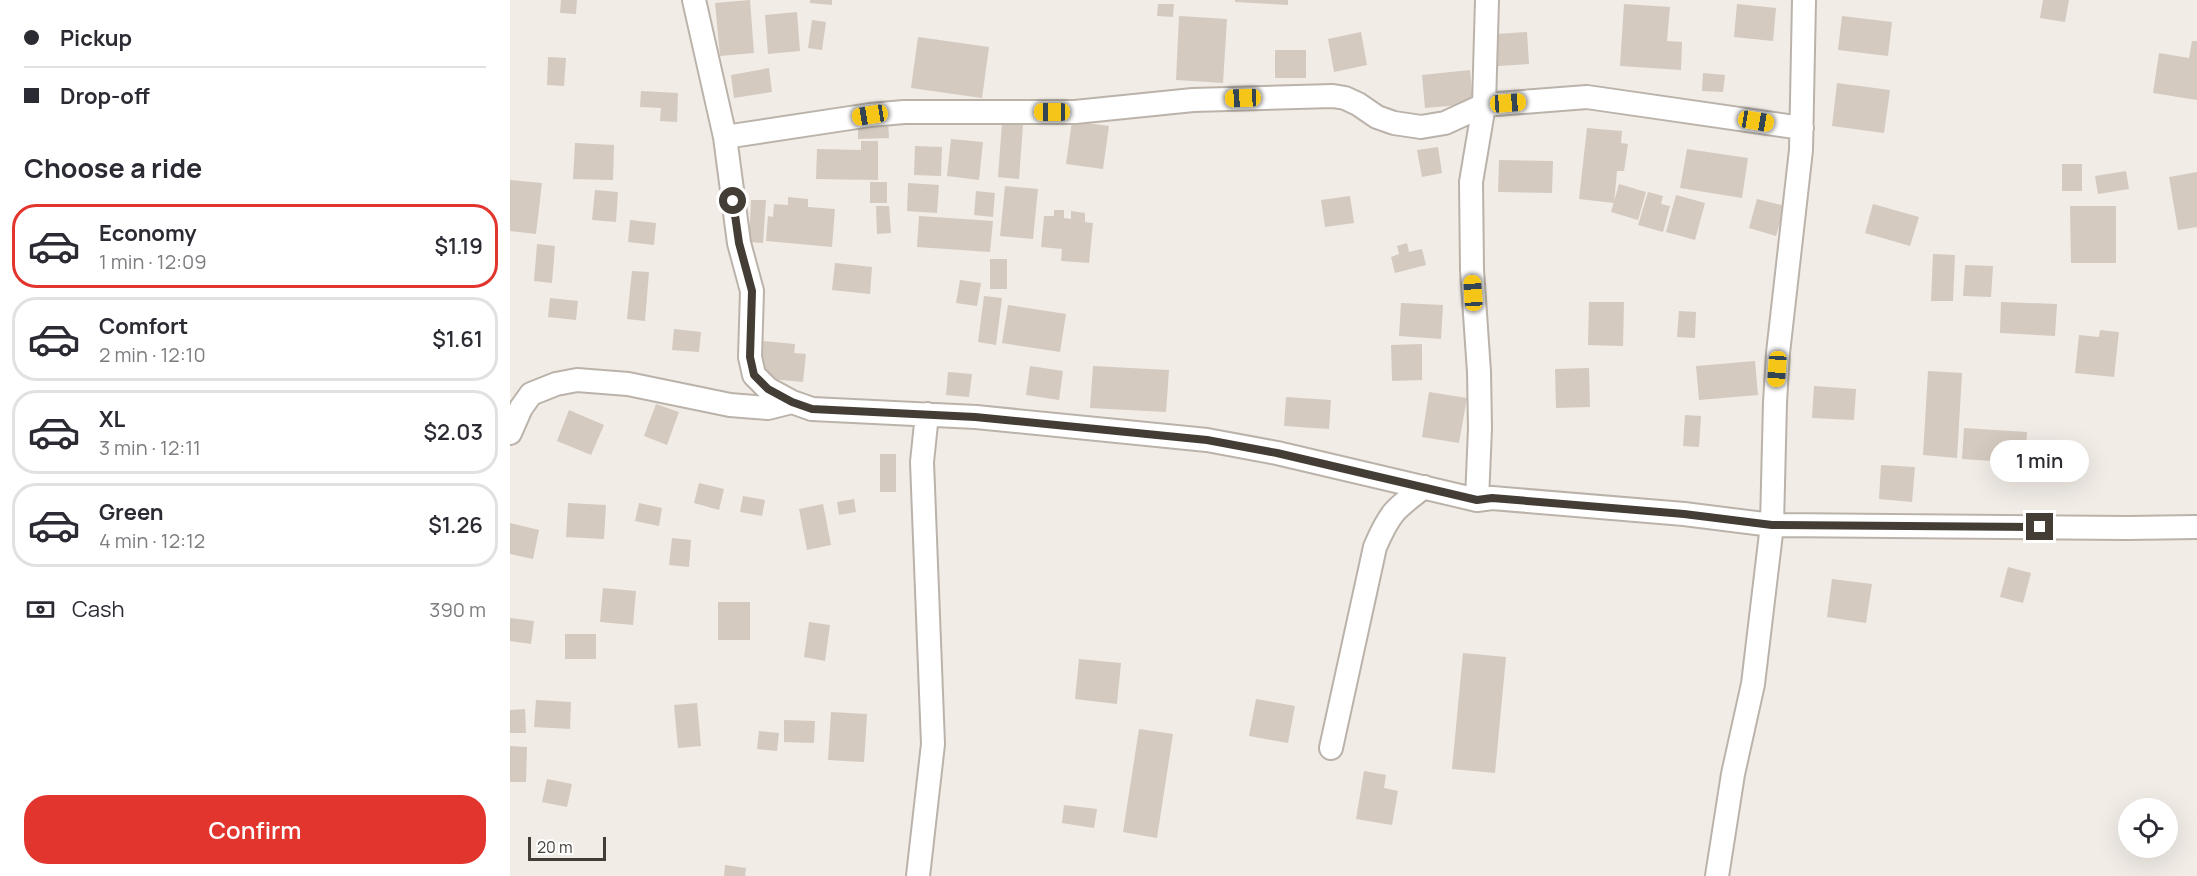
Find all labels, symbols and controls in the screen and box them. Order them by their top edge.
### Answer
text: Pickup [60,23,132,53]
text: Drop-off [60,81,150,111]
car [1225,88,1261,108]
car [1489,93,1527,113]
car [851,103,889,127]
car [1034,103,1070,121]
car [1737,109,1775,133]
text: Choose a ride [24,149,202,186]
route start [719,187,746,214]
text: Economy [99,218,197,248]
icon: car [27,219,81,273]
text: $1.19 [434,231,483,261]
text: 1 min · 12:09 [99,248,207,275]
car [1463,274,1483,312]
text: Comfort [99,311,188,341]
icon: car [27,312,81,366]
text: $1.61 [432,324,483,354]
text: 2 min · 12:10 [99,341,206,368]
car [1767,350,1787,388]
text: XL [99,404,125,434]
icon: car [27,405,81,459]
text: $2.03 [424,417,483,447]
text: 3 min · 12:11 [99,434,201,461]
callout: 1 min [1990,440,2090,482]
text: 1 min [2016,447,2063,474]
text: Green [99,497,164,527]
icon: car [27,498,81,552]
text: $1.26 [428,510,483,540]
route end [2026,513,2053,540]
text: 4 min · 12:12 [99,527,205,554]
icon: cash [24,593,57,626]
text: Cash [72,594,125,624]
text: 390 m [429,596,486,623]
button: Confirm [24,795,486,864]
map controls [2118,798,2178,858]
button: locate [2118,798,2178,858]
scale bar [528,834,606,862]
text: 20 m [537,836,573,858]

